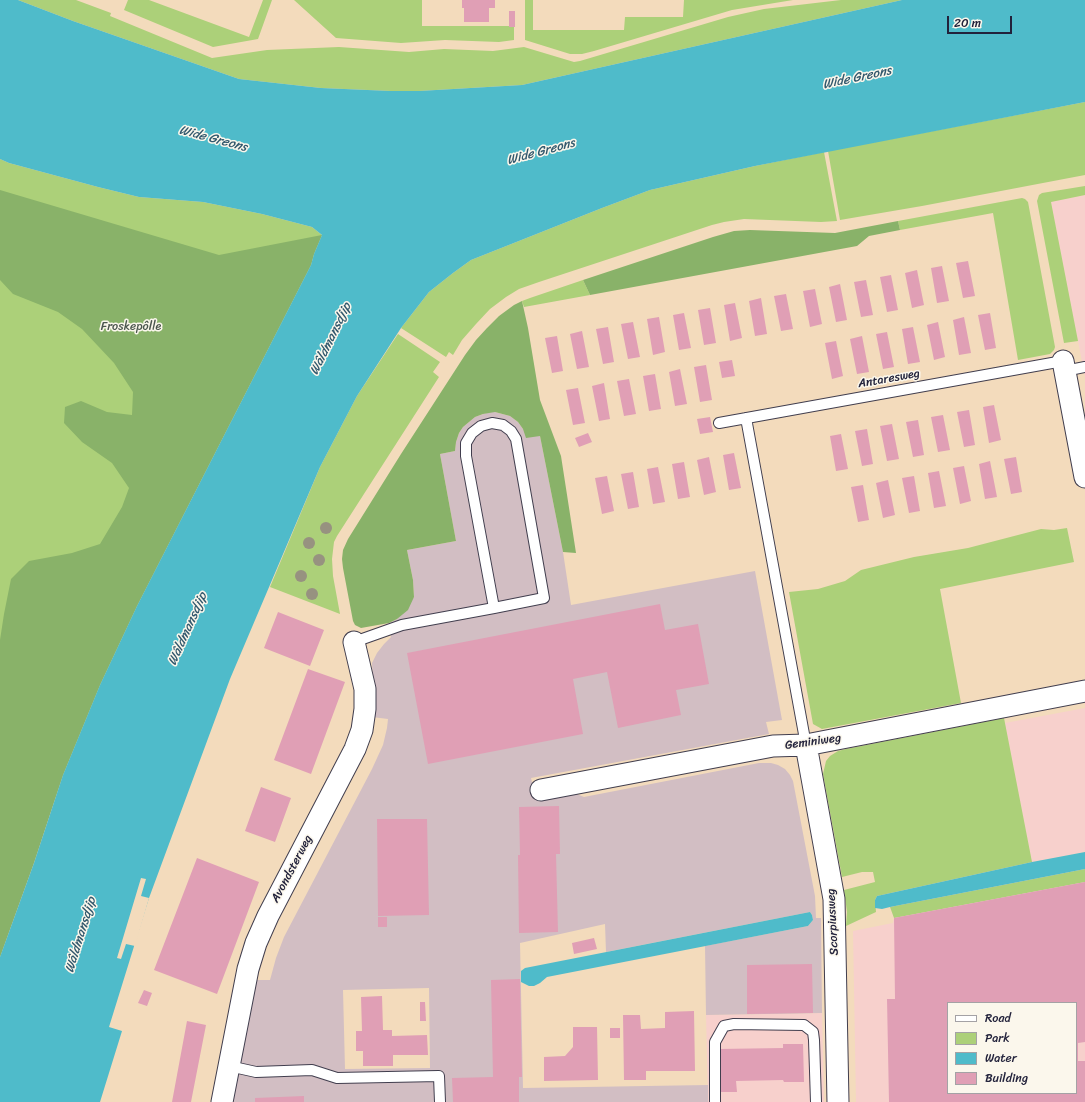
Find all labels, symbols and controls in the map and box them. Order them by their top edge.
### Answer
scale bar [949,8,1014,34]
text: 20 m [954,12,981,34]
water label: Wide Greons [821,63,893,93]
water label: Wide Greons [177,122,249,156]
water label: Wide Greons [505,135,577,169]
water label: Wâldmansdjip [307,300,355,378]
park label: Froskepôlle [101,320,161,334]
street label: Antaresweg [857,366,921,392]
water label: Wâldmansdjip [165,590,211,668]
street label: Geminiweg [784,731,842,753]
street label: Avondsterweg [268,833,316,905]
street label: Scorpiusweg [824,888,842,956]
water label: Wâldmansdjip [62,895,100,975]
legend [947,1002,1077,1094]
text: Road [985,1007,1011,1029]
text: Park [985,1027,1010,1049]
text: Water [985,1047,1017,1069]
text: Building [985,1067,1028,1089]

